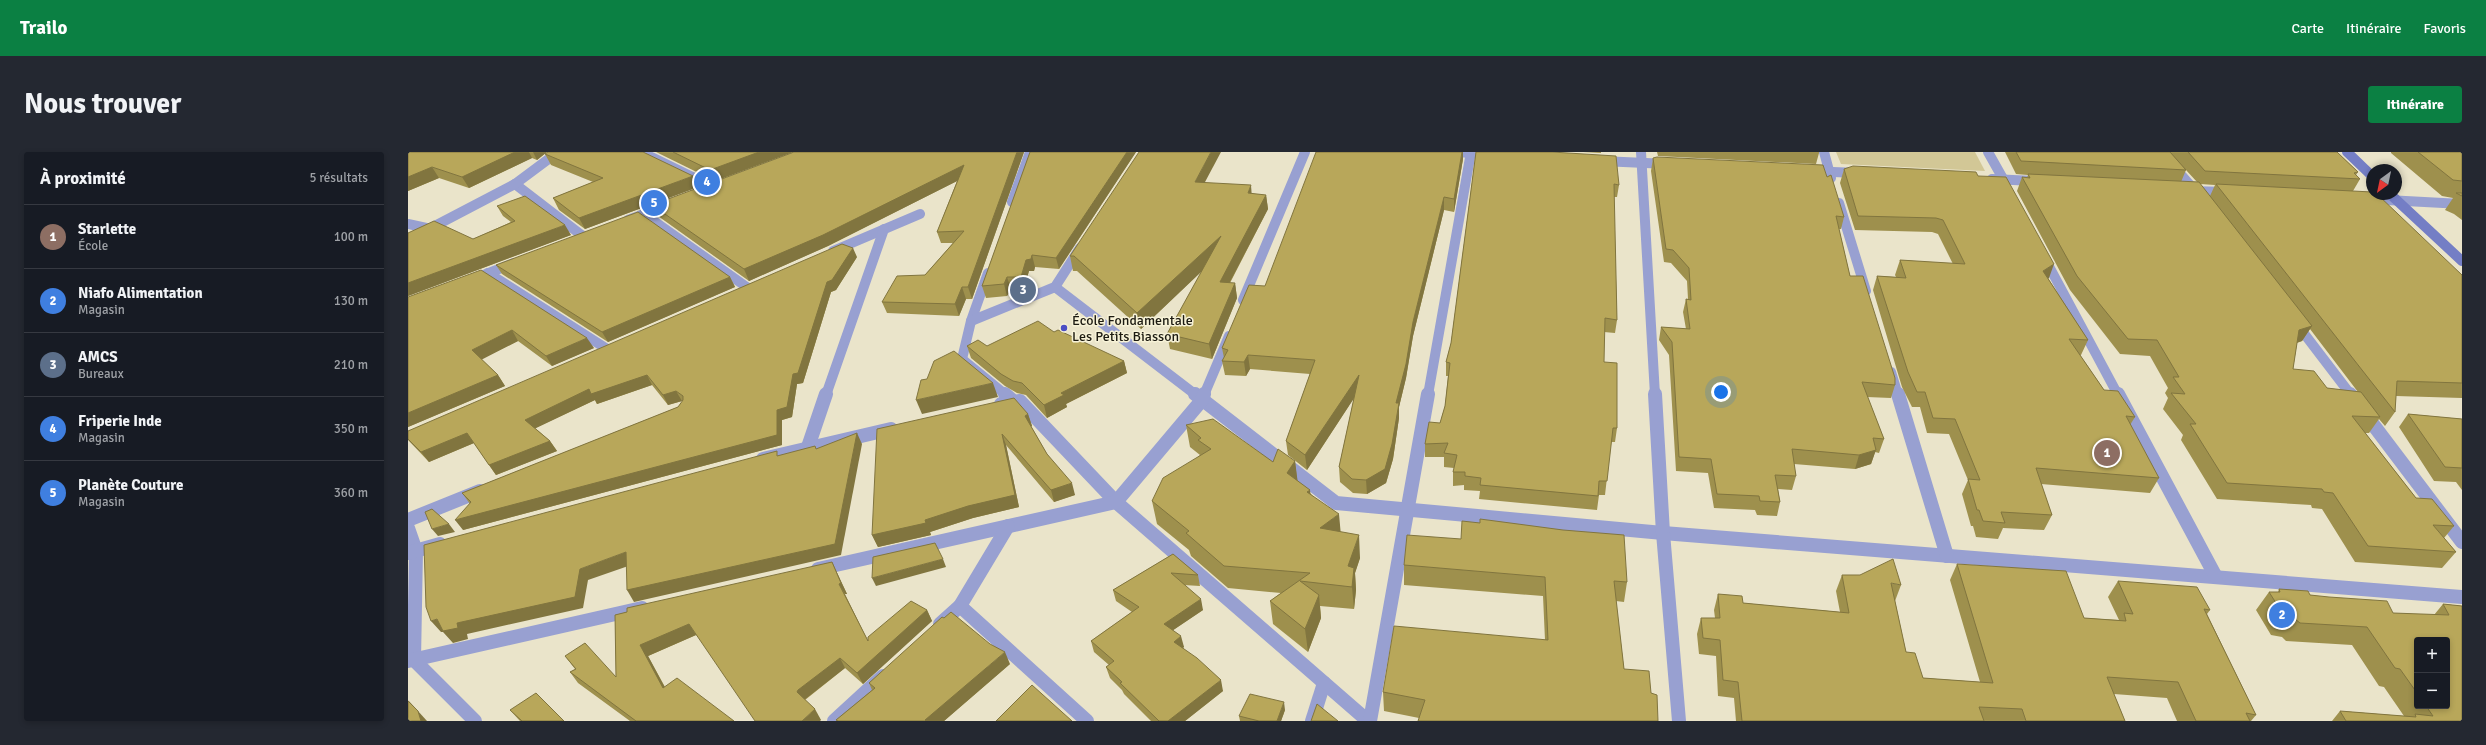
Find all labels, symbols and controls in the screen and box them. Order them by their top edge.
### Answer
text: Trailo [20,16,67,40]
text: Carte [2291,20,2324,37]
text: Itinéraire [2346,20,2402,37]
text: Favoris [2424,20,2466,37]
button: Itinéraire [2368,86,2462,123]
text: Nous trouver [24,87,181,121]
north arrow [2366,164,2402,200]
pin: 4 [694,167,720,197]
text: À proximité [40,168,126,189]
text: 5 résultats [309,170,368,186]
pin: 5 [641,188,667,218]
text: Starlette [78,220,136,238]
text: 1 [49,229,57,245]
text: 100 m [334,229,368,245]
text: École [78,238,108,254]
pin: 3 [1010,275,1036,305]
text: Niafo Alimentation [78,284,203,302]
text: 2 [49,293,57,309]
text: 130 m [334,293,368,309]
text: Magasin [78,302,125,318]
place label: École Fondamentale Les Petits Biasson [1072,312,1193,345]
marker: École Fondamentale Les Petits Biasson [1059,323,1069,333]
text: AMCS [78,348,118,366]
text: 3 [49,357,57,373]
text: 210 m [334,357,368,373]
text: Bureaux [78,366,124,382]
your location [1711,382,1731,402]
text: Friperie Inde [78,412,162,430]
text: 4 [49,421,57,437]
text: 350 m [334,421,368,437]
text: Magasin [78,430,125,446]
pin: 1 [2094,438,2120,468]
text: Planète Couture [78,476,183,494]
text: 5 [49,485,57,501]
text: 360 m [334,485,368,501]
text: Magasin [78,494,125,510]
pin: 2 [2269,600,2295,630]
map controls [2414,637,2450,709]
button: + [2414,637,2450,673]
button: − [2414,673,2450,709]

